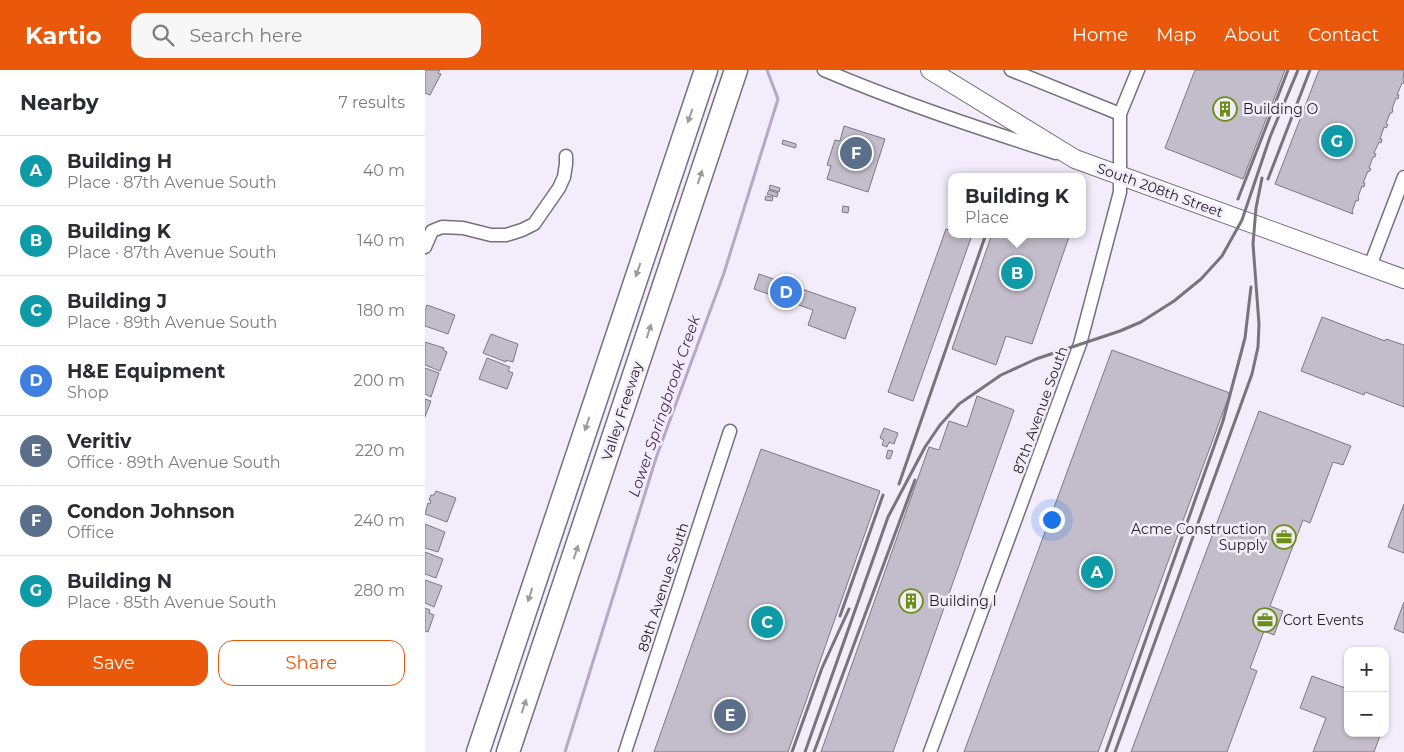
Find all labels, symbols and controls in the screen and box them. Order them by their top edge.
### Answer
search box [131,13,481,58]
text: Kartio [25,21,101,50]
icon: search [149,21,177,49]
text: Search here [189,24,302,47]
text: Home [1072,24,1128,46]
text: Map [1156,24,1196,46]
text: About [1224,24,1280,46]
text: Contact [1308,24,1379,46]
text: Nearby [20,90,99,115]
text: 7 results [338,93,405,112]
building icon: Building O [1212,96,1238,122]
place label: Building O [1243,100,1318,118]
one-way arrow [686,109,693,124]
pin: G [1321,122,1353,160]
pin: F [840,134,872,172]
text: Building H [67,150,172,173]
street label: South 208th Street [1094,159,1226,221]
text: A [30,161,42,180]
text: 40 m [363,161,405,180]
one-way arrow [696,169,704,184]
text: Place · 87th Avenue South [67,173,277,192]
popup [948,173,1086,238]
text: Building K [965,185,1069,208]
text: Place [965,208,1009,227]
text: Building K [67,220,171,243]
text: B [30,231,42,250]
text: 140 m [357,231,405,250]
text: Place · 87th Avenue South [67,243,277,262]
pin: B [1001,254,1033,292]
one-way arrow [634,263,642,278]
pin: D [770,273,802,311]
text: Building J [67,290,167,313]
text: C [30,301,42,320]
text: 180 m [357,301,405,320]
water label: Lower Springbrook Creek [624,312,704,499]
text: Place · 89th Avenue South [67,313,277,332]
one-way arrow [645,323,653,338]
street label: 87th Avenue South [1009,344,1071,476]
street label: Valley Freeway [598,359,647,463]
text: H&E Equipment [67,360,225,383]
text: D [29,371,43,390]
text: 200 m [354,371,405,390]
text: Shop [67,383,109,402]
one-way arrow [583,417,590,432]
text: Veritiv [67,430,131,453]
text: E [31,441,41,460]
text: 220 m [355,441,405,460]
text: Office · 89th Avenue South [67,453,281,472]
text: Condon Johnson [67,500,235,523]
your location [1039,507,1065,533]
text: F [31,511,41,530]
text: 240 m [354,511,405,530]
street label: 89th Avenue South [634,520,692,654]
place label: Acme Construction Supply [1131,520,1267,554]
text: Office [67,523,114,542]
office icon: Acme Construction Supply [1271,524,1297,550]
one-way arrow [572,544,580,559]
pin: A [1081,553,1113,591]
text: Building N [67,570,172,593]
text: G [30,581,42,600]
text: 280 m [354,581,405,600]
one-way arrow [526,588,534,603]
building icon: Building I [898,588,924,614]
place label: Building I [929,592,997,610]
text: Place · 85th Avenue South [67,593,276,612]
pin: C [751,603,783,641]
office icon: Cort Events [1252,607,1278,633]
place label: Cort Events [1283,611,1364,629]
button: Save [20,640,208,686]
button: Share [218,640,405,686]
map controls [1344,647,1389,737]
button: + [1344,647,1389,692]
button: − [1344,692,1389,737]
pin: E [714,696,746,734]
one-way arrow [521,698,528,713]

